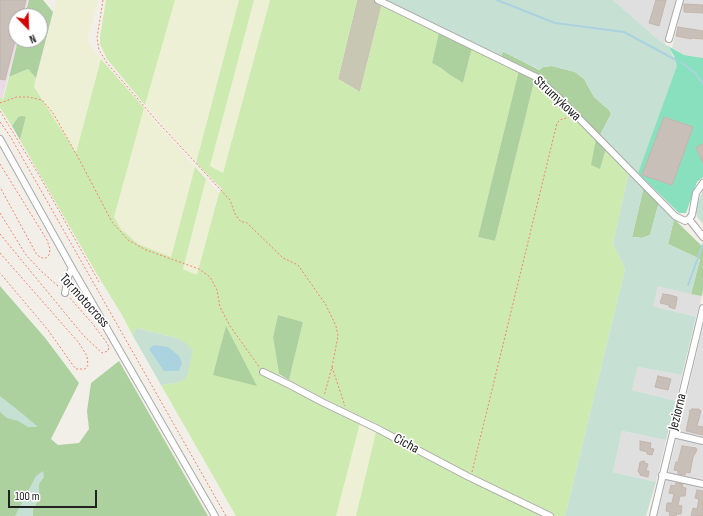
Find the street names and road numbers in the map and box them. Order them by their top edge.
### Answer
street label: Strumykowa [530,73,584,125]
street label: Tor motocross [55,271,113,331]
street label: Jeziorna [665,392,691,432]
street label: Cicha [390,430,422,458]

